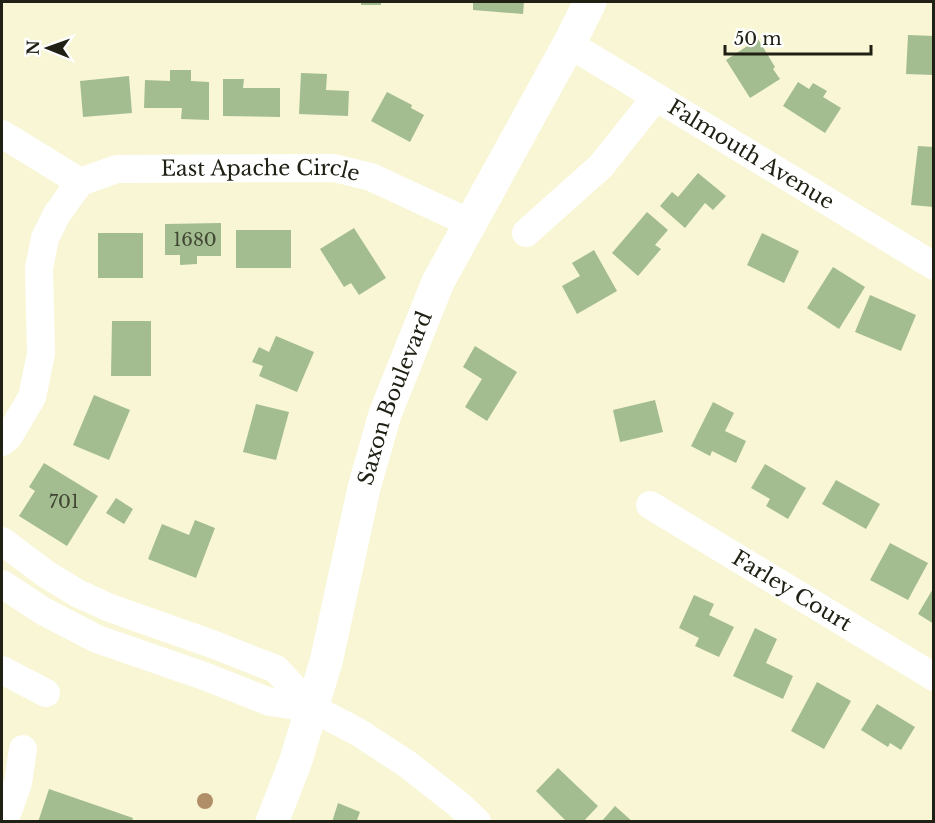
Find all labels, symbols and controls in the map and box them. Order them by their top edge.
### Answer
north arrow [18,18,78,78]
scale bar [725,18,870,56]
text: 50 m [734,28,782,50]
text: N [23,40,43,55]
street label: Falmouth Avenue [663,94,839,215]
street label: East Apache Circle [161,154,363,187]
house number: 1680 [173,229,217,251]
street label: Saxon Boulevard [352,308,438,488]
house number: 701 [49,491,79,513]
street label: Farley Court [727,545,857,637]

